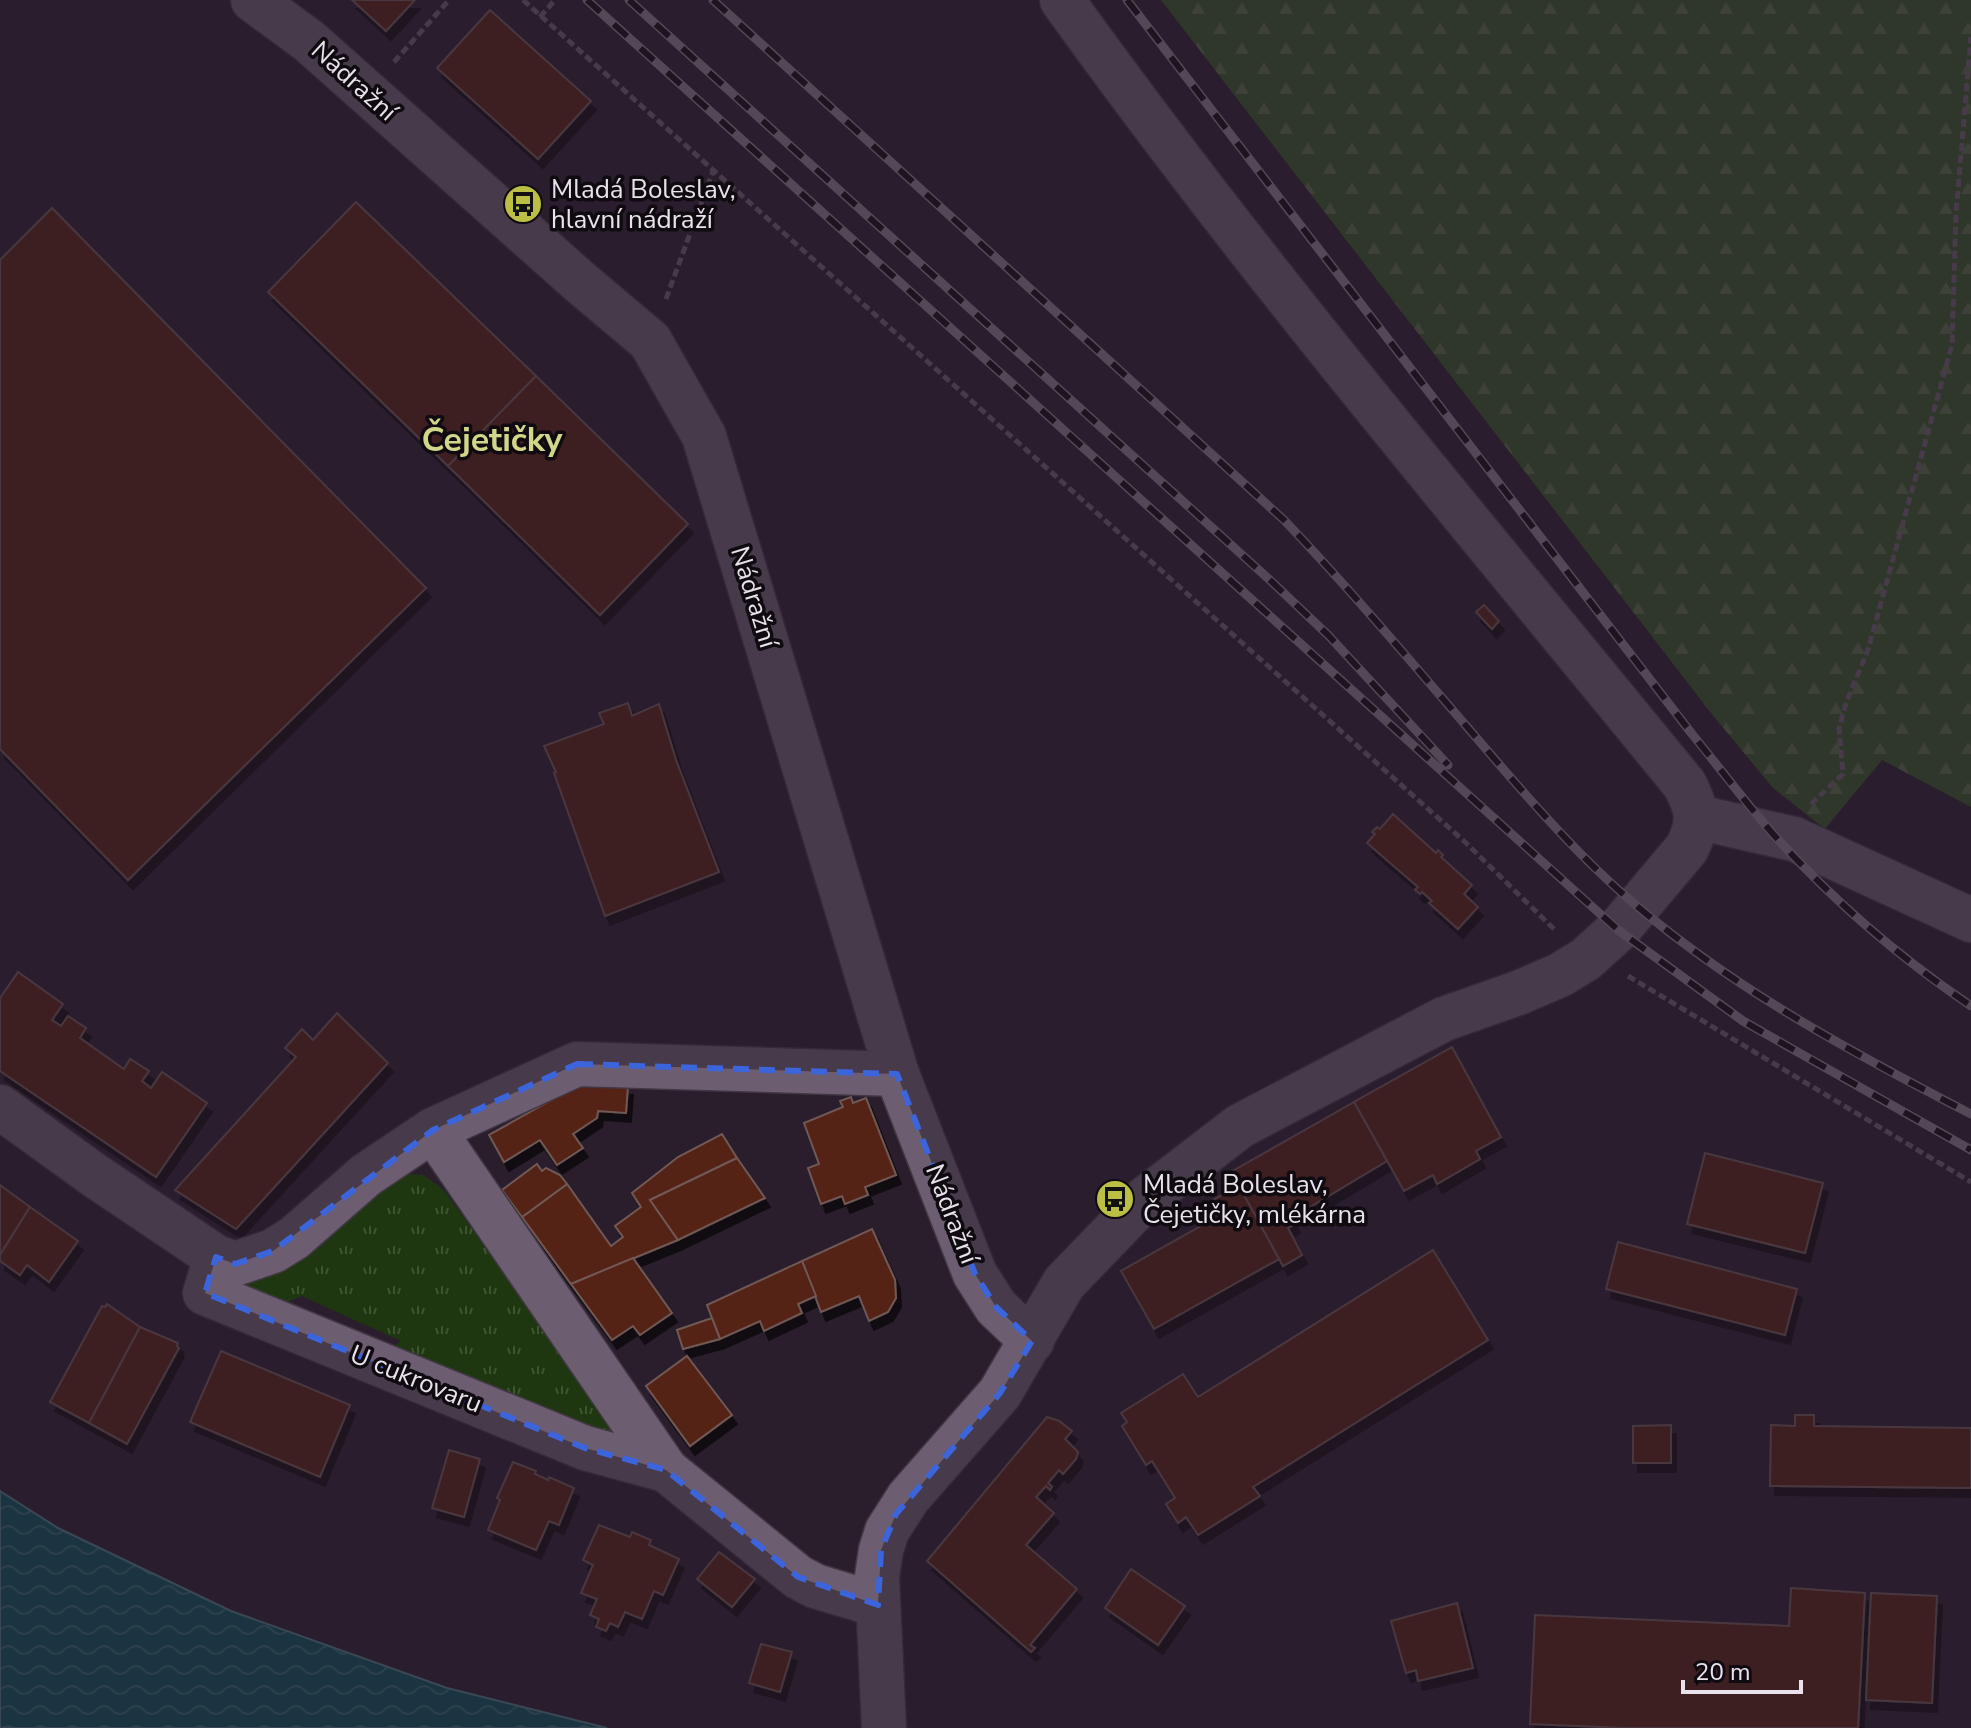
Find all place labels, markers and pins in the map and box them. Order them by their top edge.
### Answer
place label: Mladá Boleslav, hlavní nádraží [551,172,736,237]
bus stop icon: Mladá Boleslav, hlavní nádraží [502,183,544,225]
place label: Mladá Boleslav, Čejetičky, mlékárna [1143,1167,1366,1232]
bus stop icon: Mladá Boleslav, Čejetičky, mlékárna [1094,1178,1136,1220]

